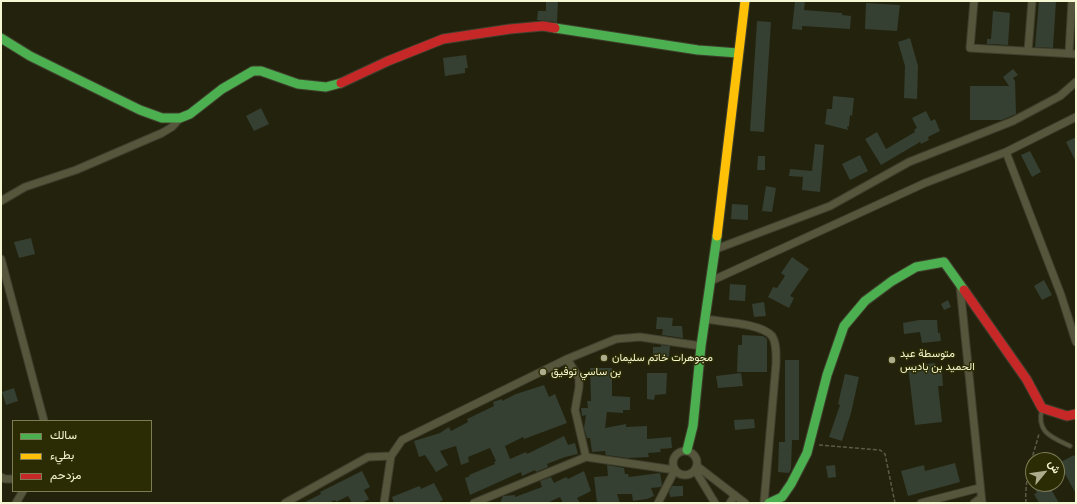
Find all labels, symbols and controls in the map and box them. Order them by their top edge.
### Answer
place label: متوسطة عبد الحميد بن باديس [900,347,975,373]
place label: مجوهرات خاتم سليمان [612,351,713,365]
marker: مجوهرات خاتم سليمان [599,353,609,363]
marker: متوسطة عبد الحميد بن باديس [887,355,897,365]
place label: بن ساسي توفيق [551,365,621,379]
marker: بن ساسي توفيق [538,367,548,377]
legend [12,420,152,492]
text: سالك [50,427,77,442]
text: بطيء [50,447,74,462]
north arrow [1025,452,1065,492]
text: ش [1045,457,1064,476]
text: مزدحم [50,467,81,482]

